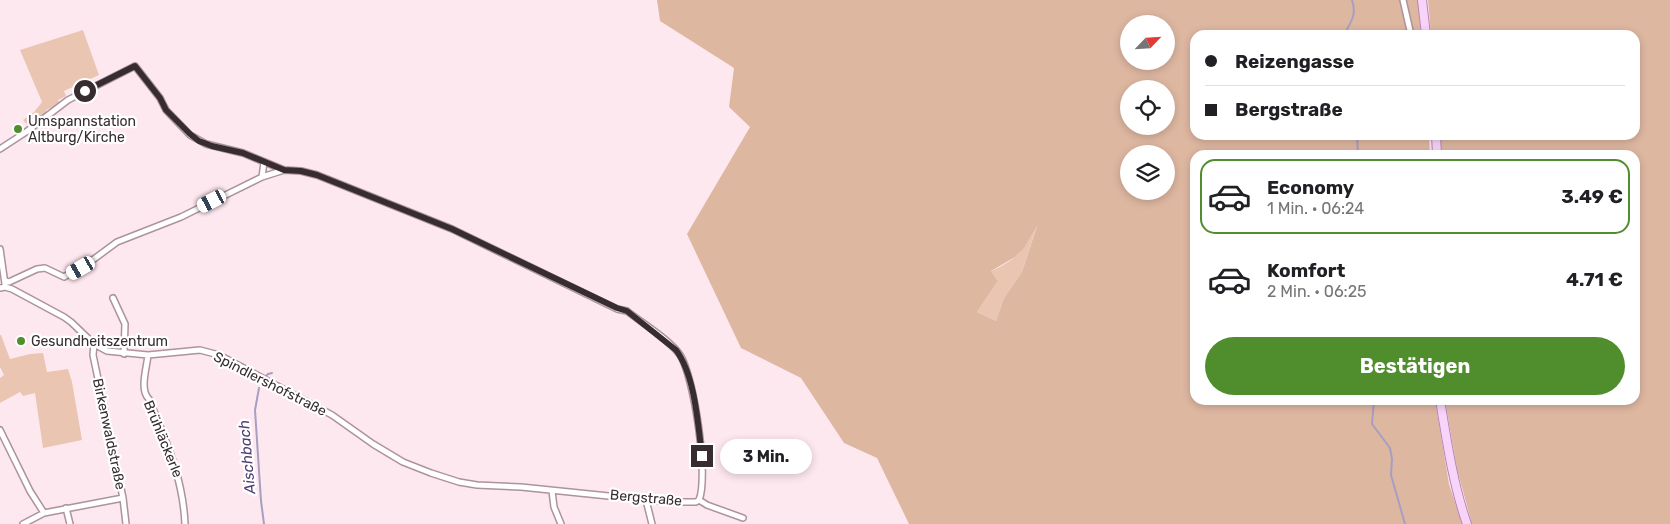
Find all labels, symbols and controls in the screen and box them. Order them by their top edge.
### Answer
north arrow [1120,15,1175,70]
map controls [1120,15,1175,200]
text: Reizengasse [1235,50,1354,73]
route start [74,80,96,102]
button: locate [1120,80,1175,135]
text: Bergstraße [1235,98,1343,121]
place label: Umspannstation Altburg/Kirche [28,113,136,146]
marker: Umspannstation Altburg/Kirche [12,123,24,135]
button: layers [1120,145,1175,200]
icon: car [1207,174,1252,219]
text: Economy [1267,176,1354,199]
text: 3.49 € [1561,185,1623,208]
car [195,188,228,214]
text: 1 Min. · 06:24 [1267,199,1364,218]
car [64,254,97,282]
icon: car [1207,257,1252,302]
text: Komfort [1267,259,1345,282]
text: 4.71 € [1566,268,1623,291]
text: 2 Min. · 06:25 [1267,282,1367,301]
place label: Gesundheitszentrum [31,333,168,350]
marker: Gesundheitszentrum [15,335,27,347]
button: Bestätigen [1205,337,1625,395]
street label: Spindlershofstraße [211,348,329,420]
street label: Birkenwaldstraße [89,377,129,491]
street label: Brühläckerle [140,398,186,480]
water label: Aischbach [235,419,259,496]
callout: 3 Min. [720,438,812,474]
route end [691,445,713,467]
text: 3 Min. [743,447,789,466]
street label: Bergstraße [609,486,683,510]

